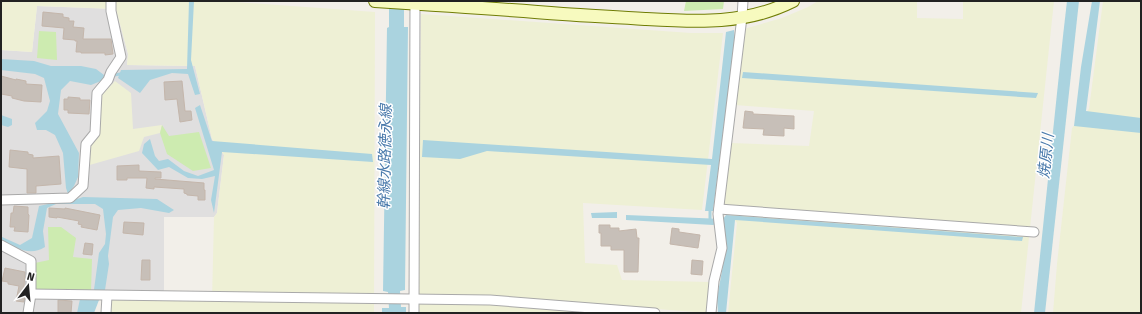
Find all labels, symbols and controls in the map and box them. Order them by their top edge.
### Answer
water label: 幹線水路徳永線 [375,102,395,210]
water label: 焼原川 [1035,131,1058,179]
north arrow [8,266,48,306]
text: N [25,270,36,284]

